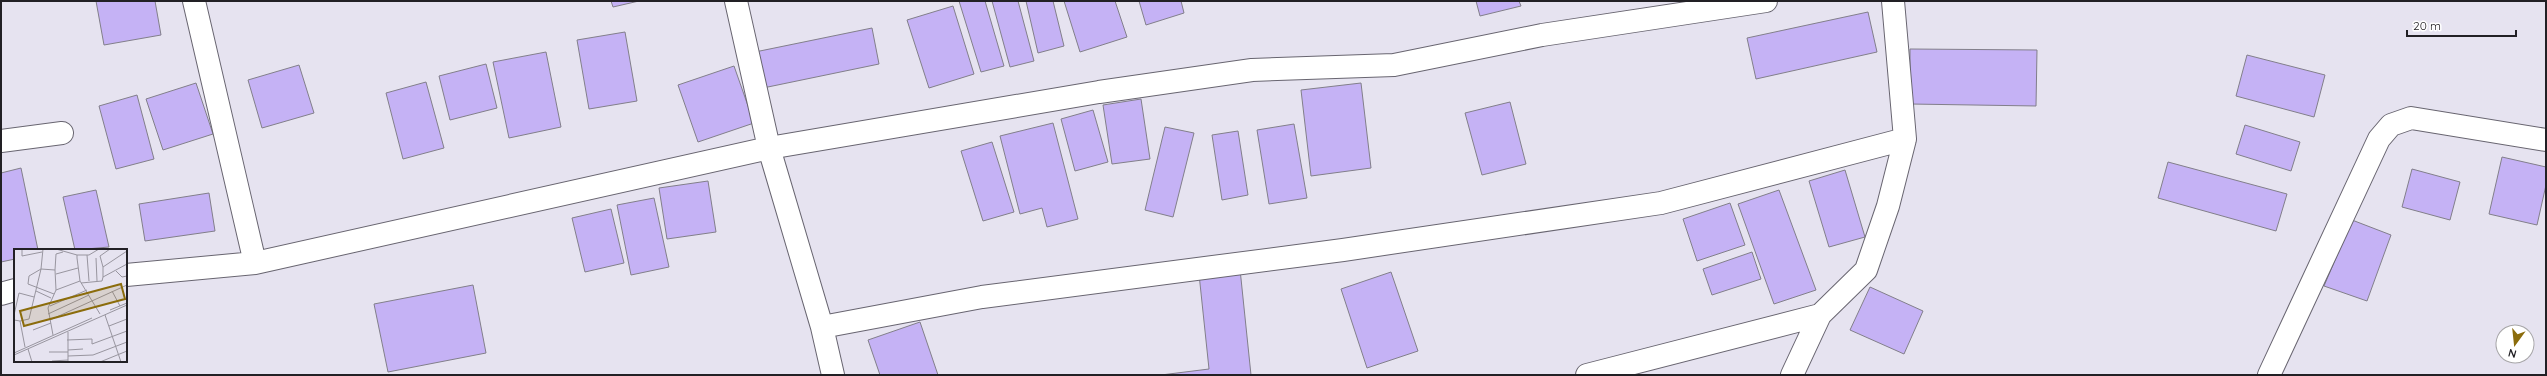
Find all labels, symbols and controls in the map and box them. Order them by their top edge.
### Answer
scale bar [2407,12,2516,38]
text: 20 m [2413,18,2441,33]
inset map [14,249,127,362]
north arrow [2495,324,2535,364]
text: N [2507,346,2518,361]

